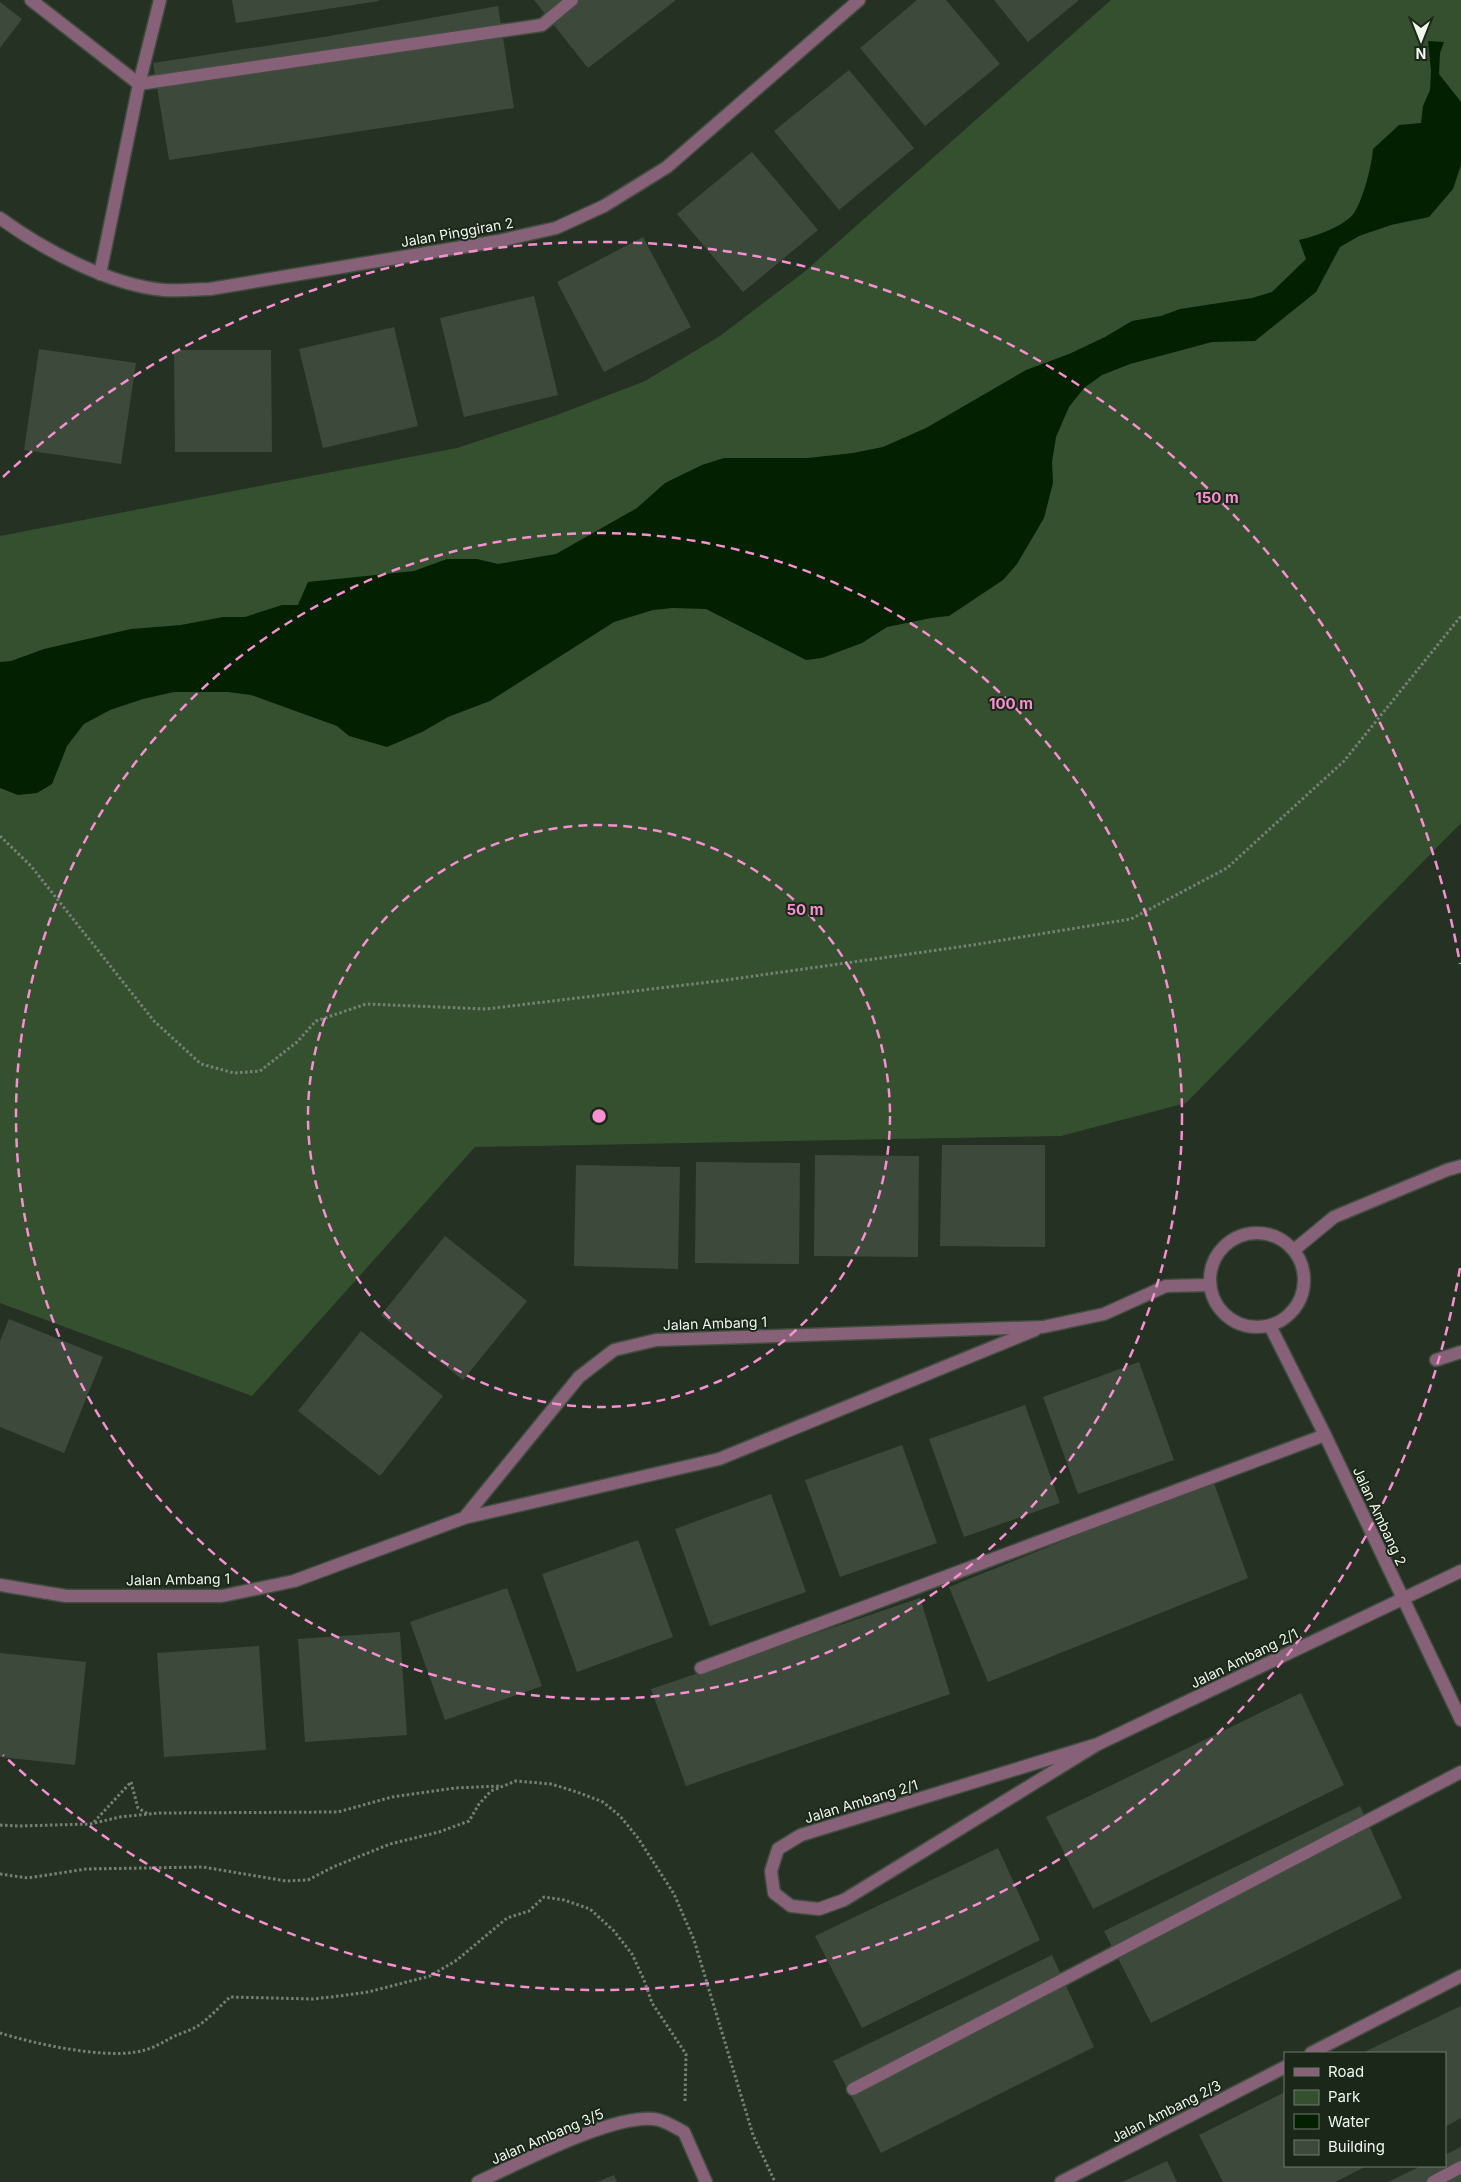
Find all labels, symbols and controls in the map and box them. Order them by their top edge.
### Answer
north arrow [1396,15,1446,65]
text: N [1416,45,1426,62]
street label: Jalan Pinggiran 2 [399,214,515,250]
text: 150 m [1195,488,1239,507]
text: 100 m [989,694,1033,713]
text: 50 m [787,900,823,919]
centre of rings [590,1107,608,1125]
street label: Jalan Ambang 1 [663,1313,767,1333]
street label: Jalan Ambang 2 [1350,1464,1410,1568]
street label: Jalan Ambang 1 [126,1570,230,1588]
street label: Jalan Ambang 2/1 [1187,1625,1301,1691]
street label: Jalan Ambang 2/1 [802,1776,920,1826]
legend [1284,2052,1446,2167]
text: Road [1328,2062,1364,2081]
street label: Jalan Ambang 2/3 [1108,2076,1224,2146]
text: Park [1328,2087,1361,2106]
street label: Jalan Ambang 3/5 [488,2105,606,2167]
text: Water [1328,2112,1370,2131]
text: Building [1328,2137,1385,2156]

